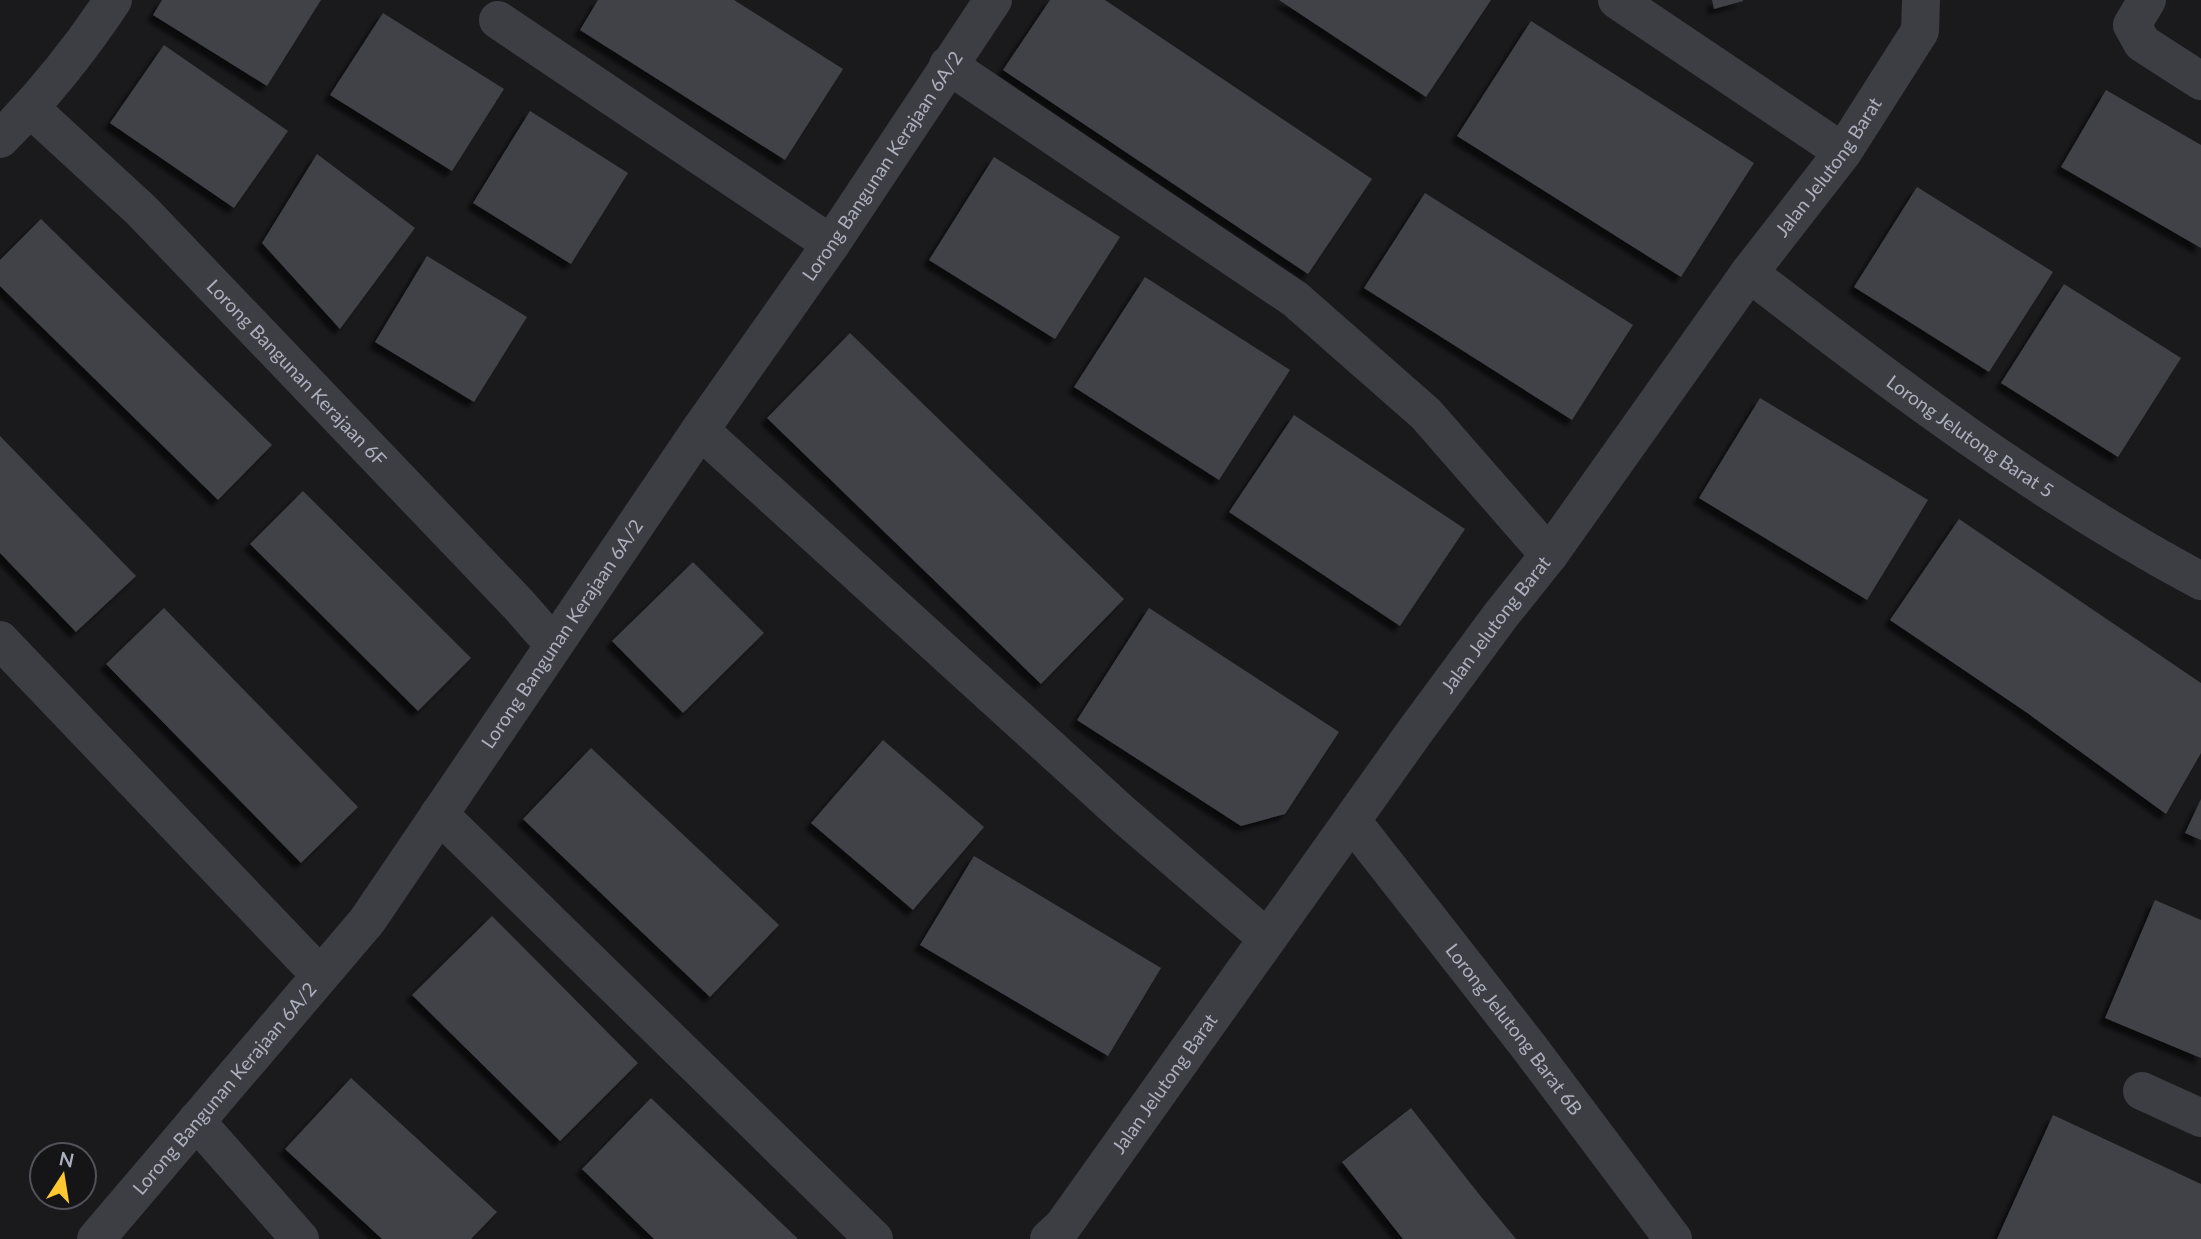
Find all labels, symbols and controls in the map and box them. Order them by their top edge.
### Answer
street label: Lorong Bangunan Kerajaan 6A/2 [797,46,967,285]
street label: Jalan Jelutong Barat [1770,93,1886,241]
street label: Lorong Bangunan Kerajaan 6F [202,274,392,471]
street label: Lorong Jelutong Barat 5 [1883,370,2058,502]
street label: Lorong Bangunan Kerajaan 6A/2 [476,515,647,752]
street label: Jalan Jelutong Barat [1435,551,1555,697]
street label: Lorong Jelutong Barat 6B [1441,939,1588,1119]
street label: Lorong Bangunan Kerajaan 6A/2 [127,977,321,1199]
street label: Jalan Jelutong Barat [1106,1009,1222,1158]
north arrow [28,1141,98,1211]
text: N [57,1146,76,1172]

